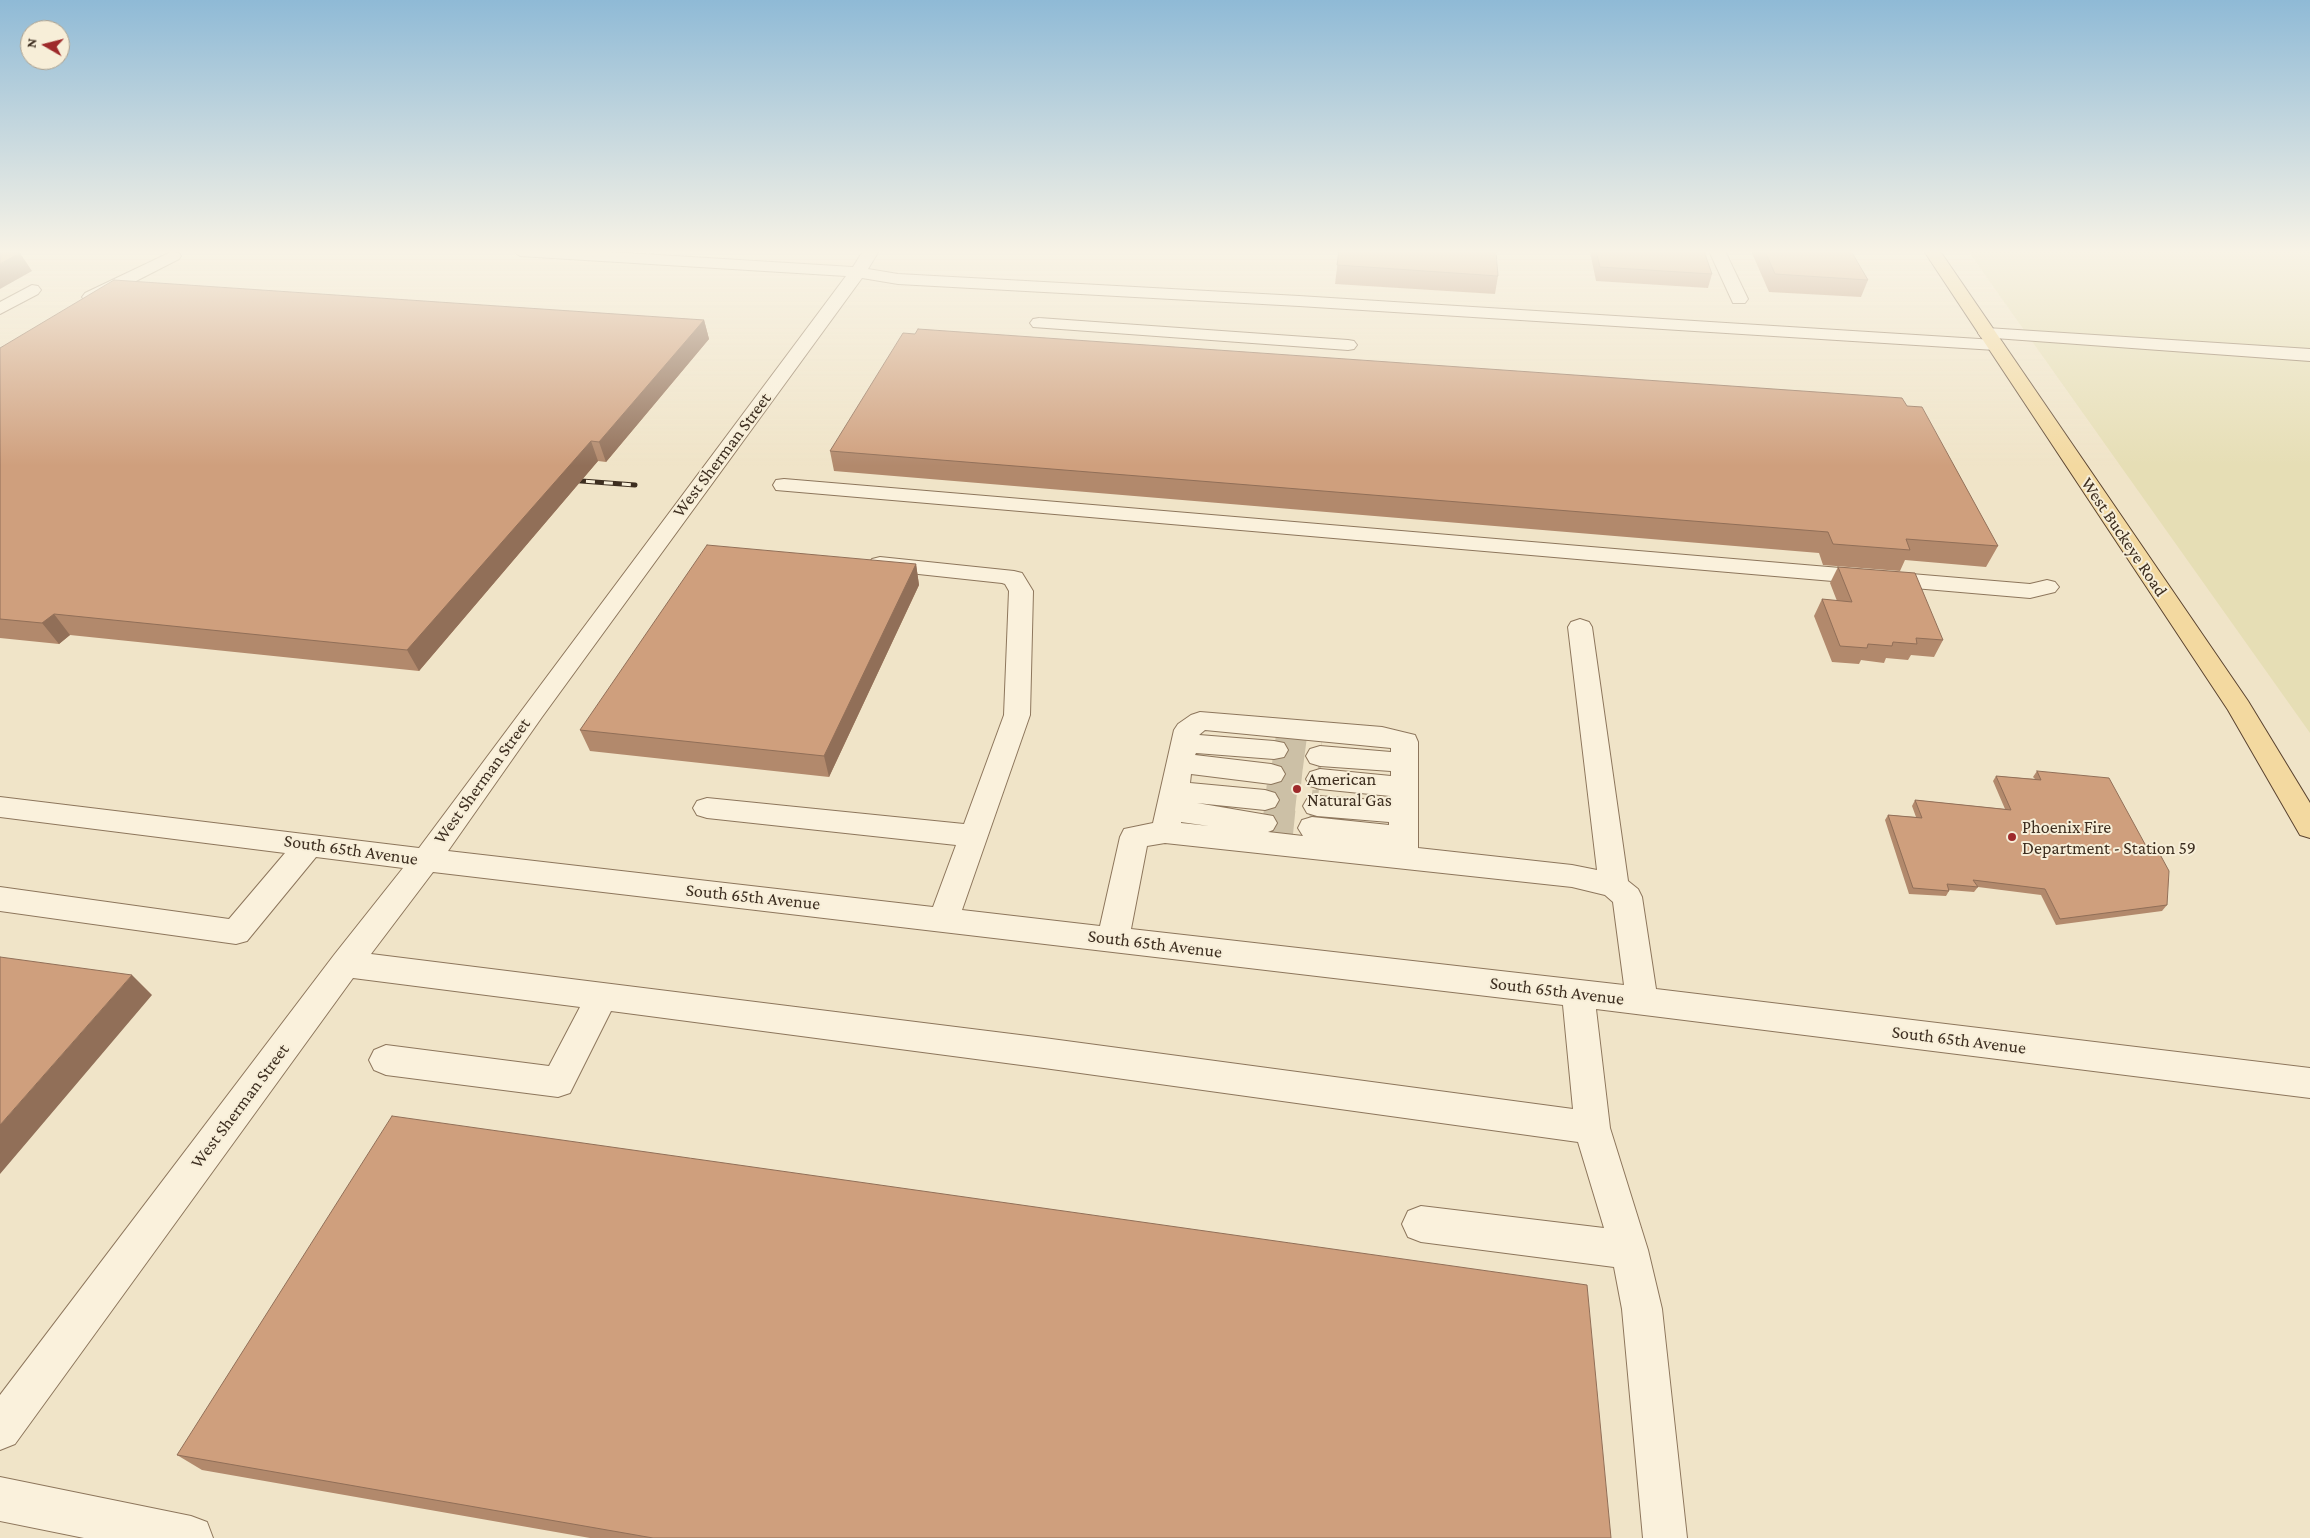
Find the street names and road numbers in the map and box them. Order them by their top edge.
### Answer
street label: West Sherman Street [668,388,776,522]
street label: West Buckeye Road [2076,473,2172,601]
street label: West Sherman Street [429,714,535,848]
street label: South 65th Avenue [283,830,419,870]
street label: South 65th Avenue [685,879,821,915]
street label: South 65th Avenue [1087,925,1223,963]
street label: South 65th Avenue [1489,972,1625,1010]
street label: South 65th Avenue [1891,1021,2027,1059]
street label: West Sherman Street [186,1039,294,1173]

